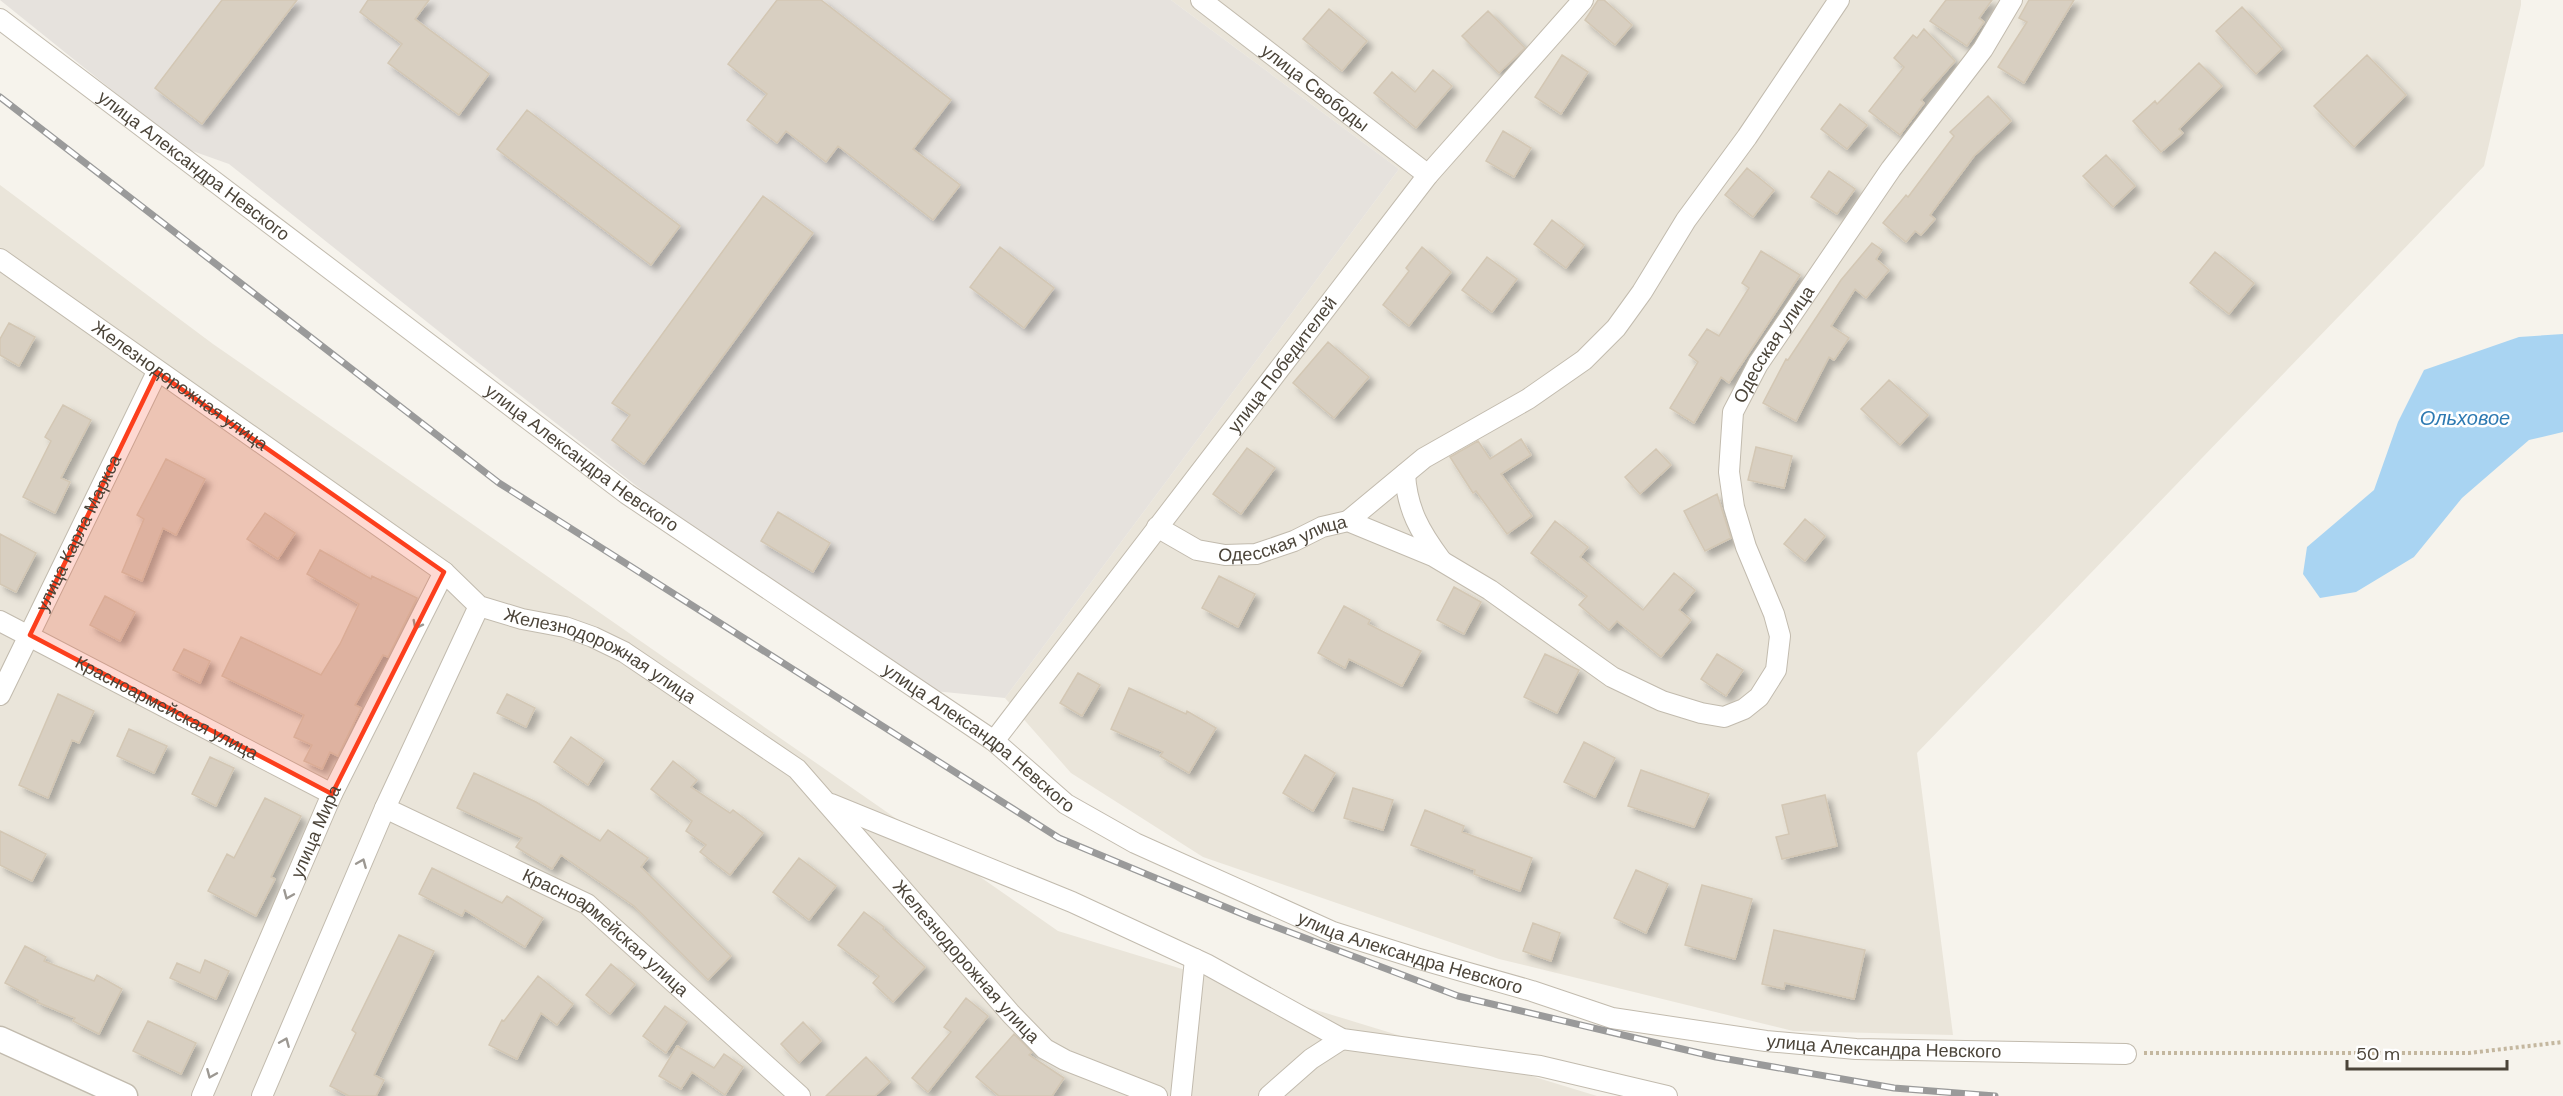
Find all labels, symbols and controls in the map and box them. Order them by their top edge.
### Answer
street label: улица Свободы [1256,39,1374,137]
street label: улица Александра Невского [93,85,295,246]
street label: Одесская улица [1728,280,1820,407]
street label: улица Победителей [1223,292,1342,438]
street label: Железнодорожная улица [87,315,273,457]
street label: улица Александра Невского [480,379,683,537]
water label: Ольховое [2420,405,2510,431]
street label: улица Карла Маркса [30,450,127,616]
street label: Одесская улица [1216,509,1350,568]
street label: Железнодорожная улица [501,602,701,710]
one-way arrow [413,618,425,629]
street label: Красноармейская улица [71,650,263,766]
street label: улица Александра Невского [878,658,1079,818]
street label: улица Мира [285,780,347,882]
one-way arrow [355,858,367,869]
street label: Красноармейская улица [518,863,695,1003]
street label: Железнодорожная улица [887,875,1045,1049]
one-way arrow [283,889,295,900]
street label: улица Александра Невского [1294,906,1526,1000]
street label: улица Александра Невского [1766,1029,2002,1064]
scale bar [2347,1033,2508,1071]
one-way arrow [278,1038,290,1049]
text: 50 m [2356,1042,2400,1066]
one-way arrow [206,1068,218,1079]

